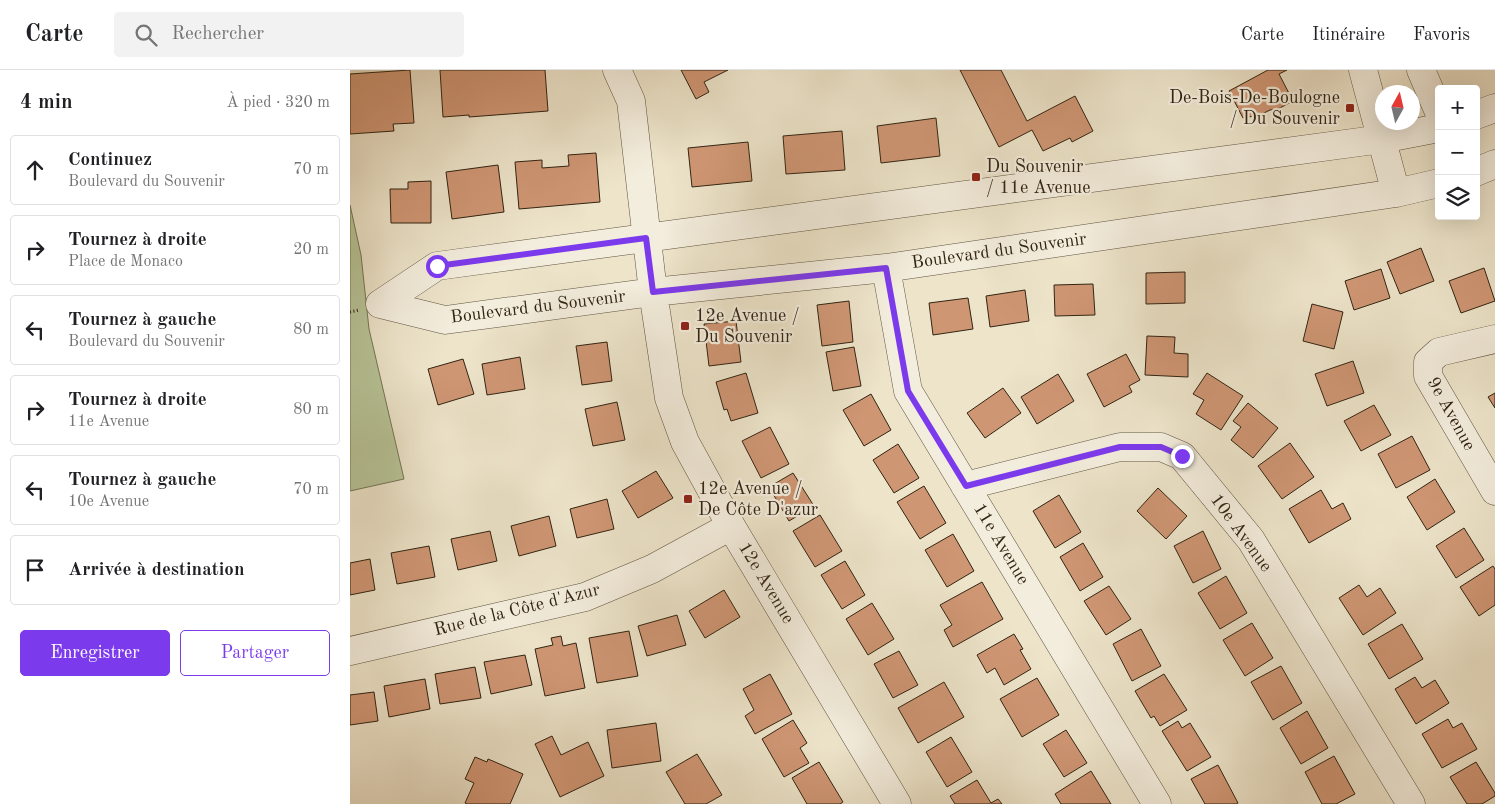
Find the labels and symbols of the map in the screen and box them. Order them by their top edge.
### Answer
north arrow [1375,85,1420,130]
place label: De-Bois-De-Boulogne / Du Souvenir [1169,89,1341,128]
marker: De-Bois-De-Boulogne / Du Souvenir [1344,102,1356,114]
place label: Du Souvenir / 11e Avenue [986,158,1091,197]
marker: Du Souvenir / 11e Avenue [970,171,982,183]
street label: Boulevard du Souvenir [910,230,1088,272]
route start [426,255,449,278]
street label: Boulevard du Souvenir [449,287,627,327]
place label: 12e Avenue / Du Souvenir [695,307,800,346]
marker: 12e Avenue / Du Souvenir [679,320,691,332]
street label: 9e Avenue [1424,374,1478,454]
route end [1171,445,1194,468]
place label: 12e Avenue / De Côte D'azur [698,480,819,519]
street label: 10e Avenue [1207,491,1275,575]
marker: 12e Avenue / De Côte D'azur [682,493,694,505]
street label: 11e Avenue [970,500,1032,588]
street label: 12e Avenue [735,539,797,627]
street label: Rue de la Côte d'Azur [432,581,602,639]

